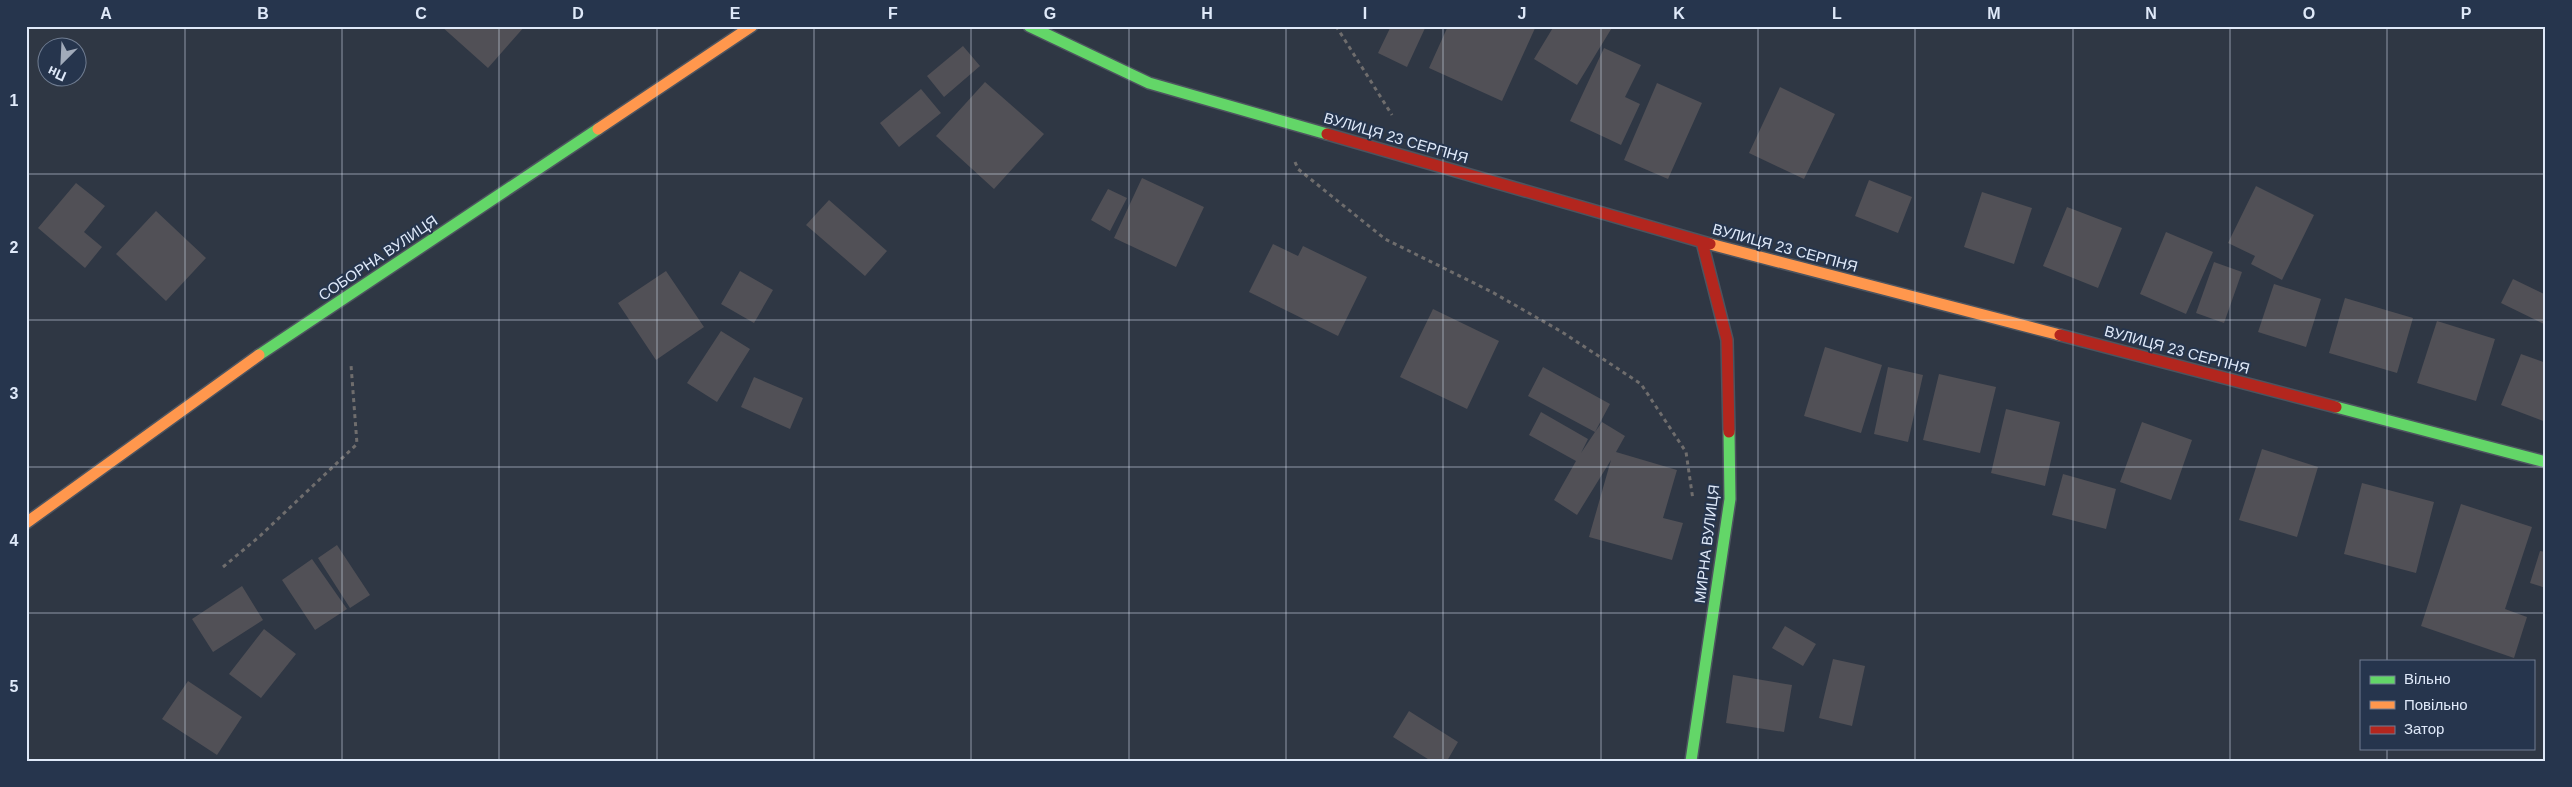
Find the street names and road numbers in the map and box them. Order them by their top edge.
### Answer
street label: ВУЛИЦЯ 23 СЕРПНЯ [1322,109,1470,166]
street label: СОБОРНА ВУЛИЦЯ [315,212,440,304]
street label: ВУЛИЦЯ 23 СЕРПНЯ [1711,220,1859,275]
street label: ВУЛИЦЯ 23 СЕРПНЯ [2103,322,2251,377]
street label: МИРНА ВУЛИЦЯ [1691,484,1722,604]

